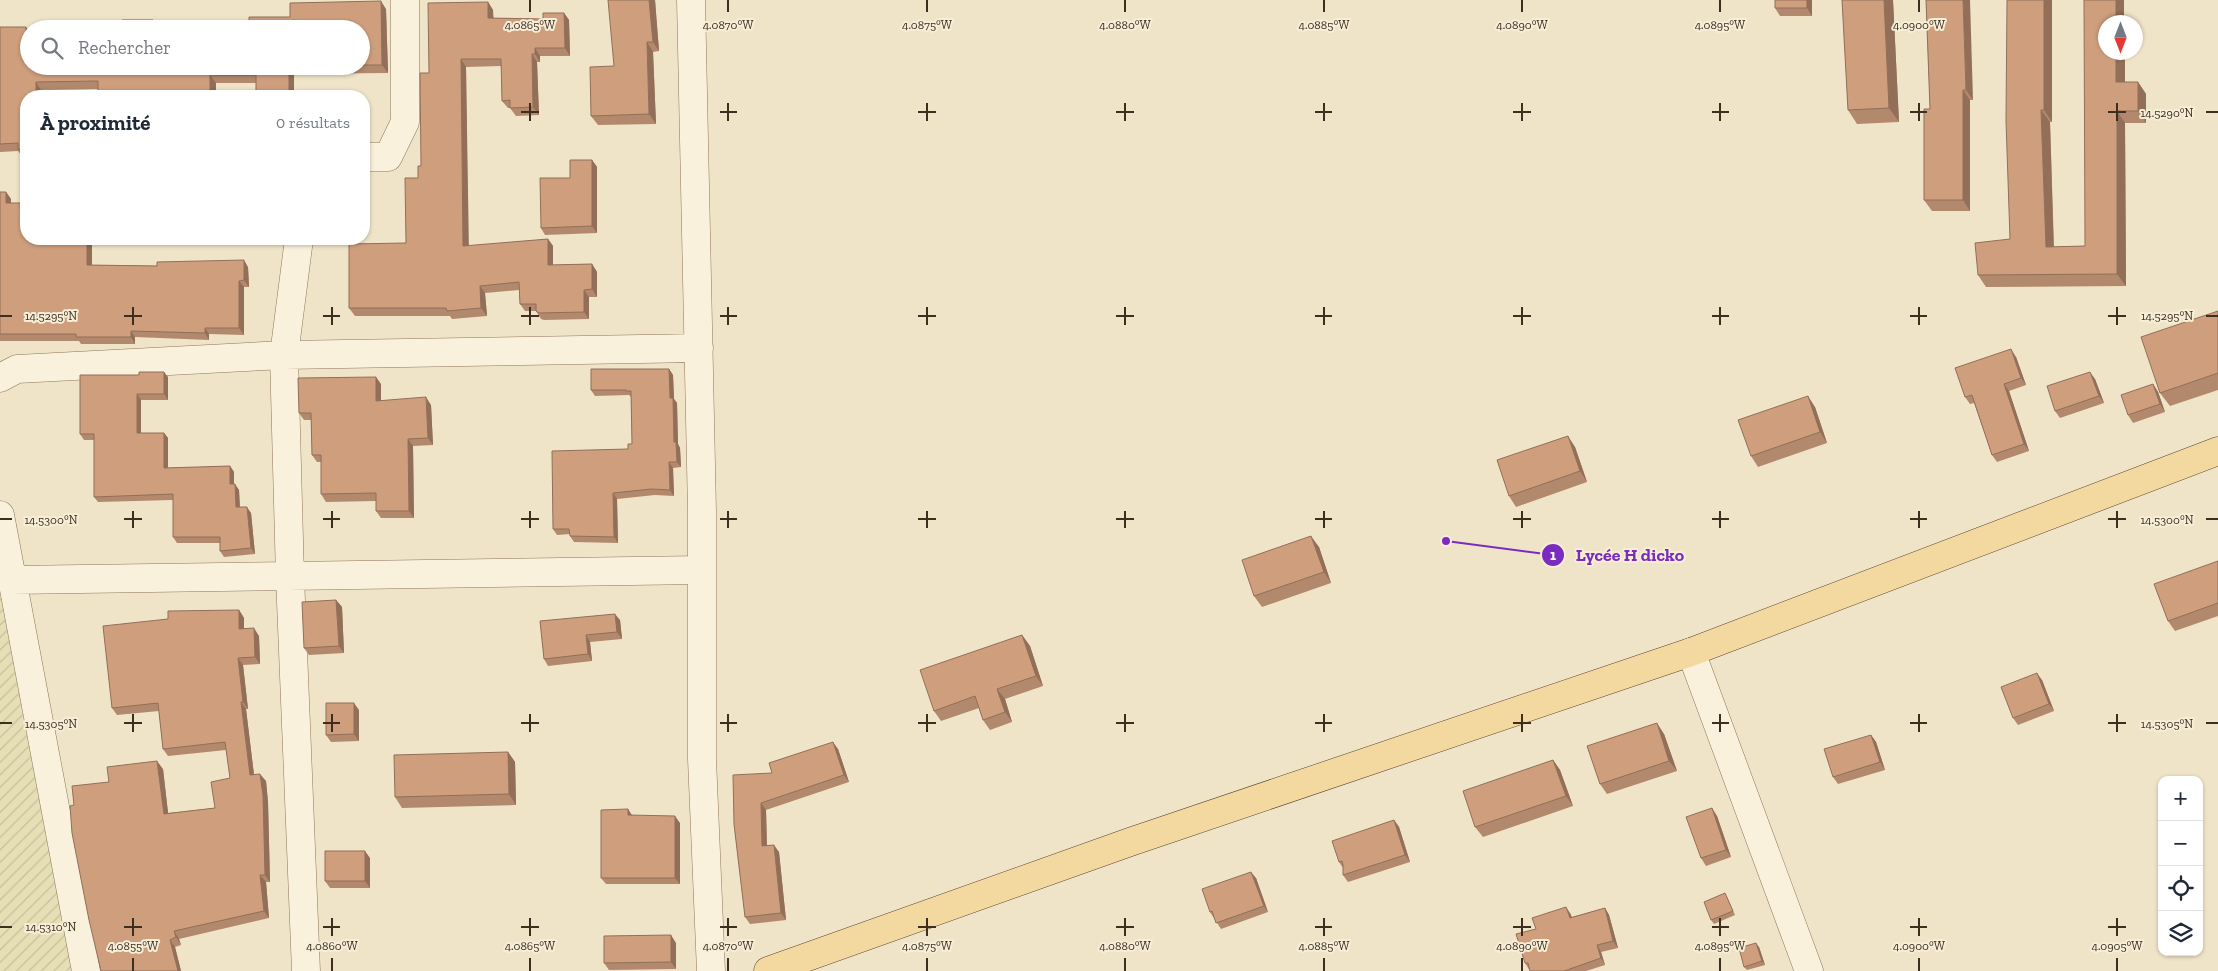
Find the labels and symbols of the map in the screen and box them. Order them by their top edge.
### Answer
north arrow [2098,15,2143,60]
text: 4.0865°W [505,18,556,32]
text: 4.0870°W [703,18,754,32]
text: 4.0875°W [902,18,953,32]
text: 4.0880°W [1099,18,1152,32]
text: 4.0885°W [1299,18,1350,32]
text: 4.0890°W [1496,18,1549,32]
text: 4.0895°W [1695,18,1746,32]
text: 4.0900°W [1893,18,1946,32]
text: 14.5290°N [2141,106,2194,120]
text: 14.5295°N [25,309,77,323]
text: 14.5295°N [2141,309,2193,323]
text: 14.5300°N [24,513,78,527]
text: 14.5300°N [2140,513,2194,527]
callout: Lycée H dicko [1540,538,1694,571]
text: Lycée H dicko [1576,544,1685,566]
text: 1 [1550,546,1556,564]
text: 14.5305°N [25,717,77,731]
text: 14.5305°N [2141,717,2193,731]
text: 14.5310°N [26,920,77,934]
text: 4.0855°W [108,939,159,953]
text: 4.0860°W [306,939,359,953]
text: 4.0865°W [505,939,556,953]
text: 4.0870°W [703,939,754,953]
text: 4.0875°W [902,939,953,953]
text: 4.0880°W [1099,939,1152,953]
text: 4.0885°W [1299,939,1350,953]
text: 4.0890°W [1496,939,1549,953]
text: 4.0895°W [1695,939,1746,953]
text: 4.0900°W [1893,939,1946,953]
text: 4.0905°W [2091,939,2143,953]

